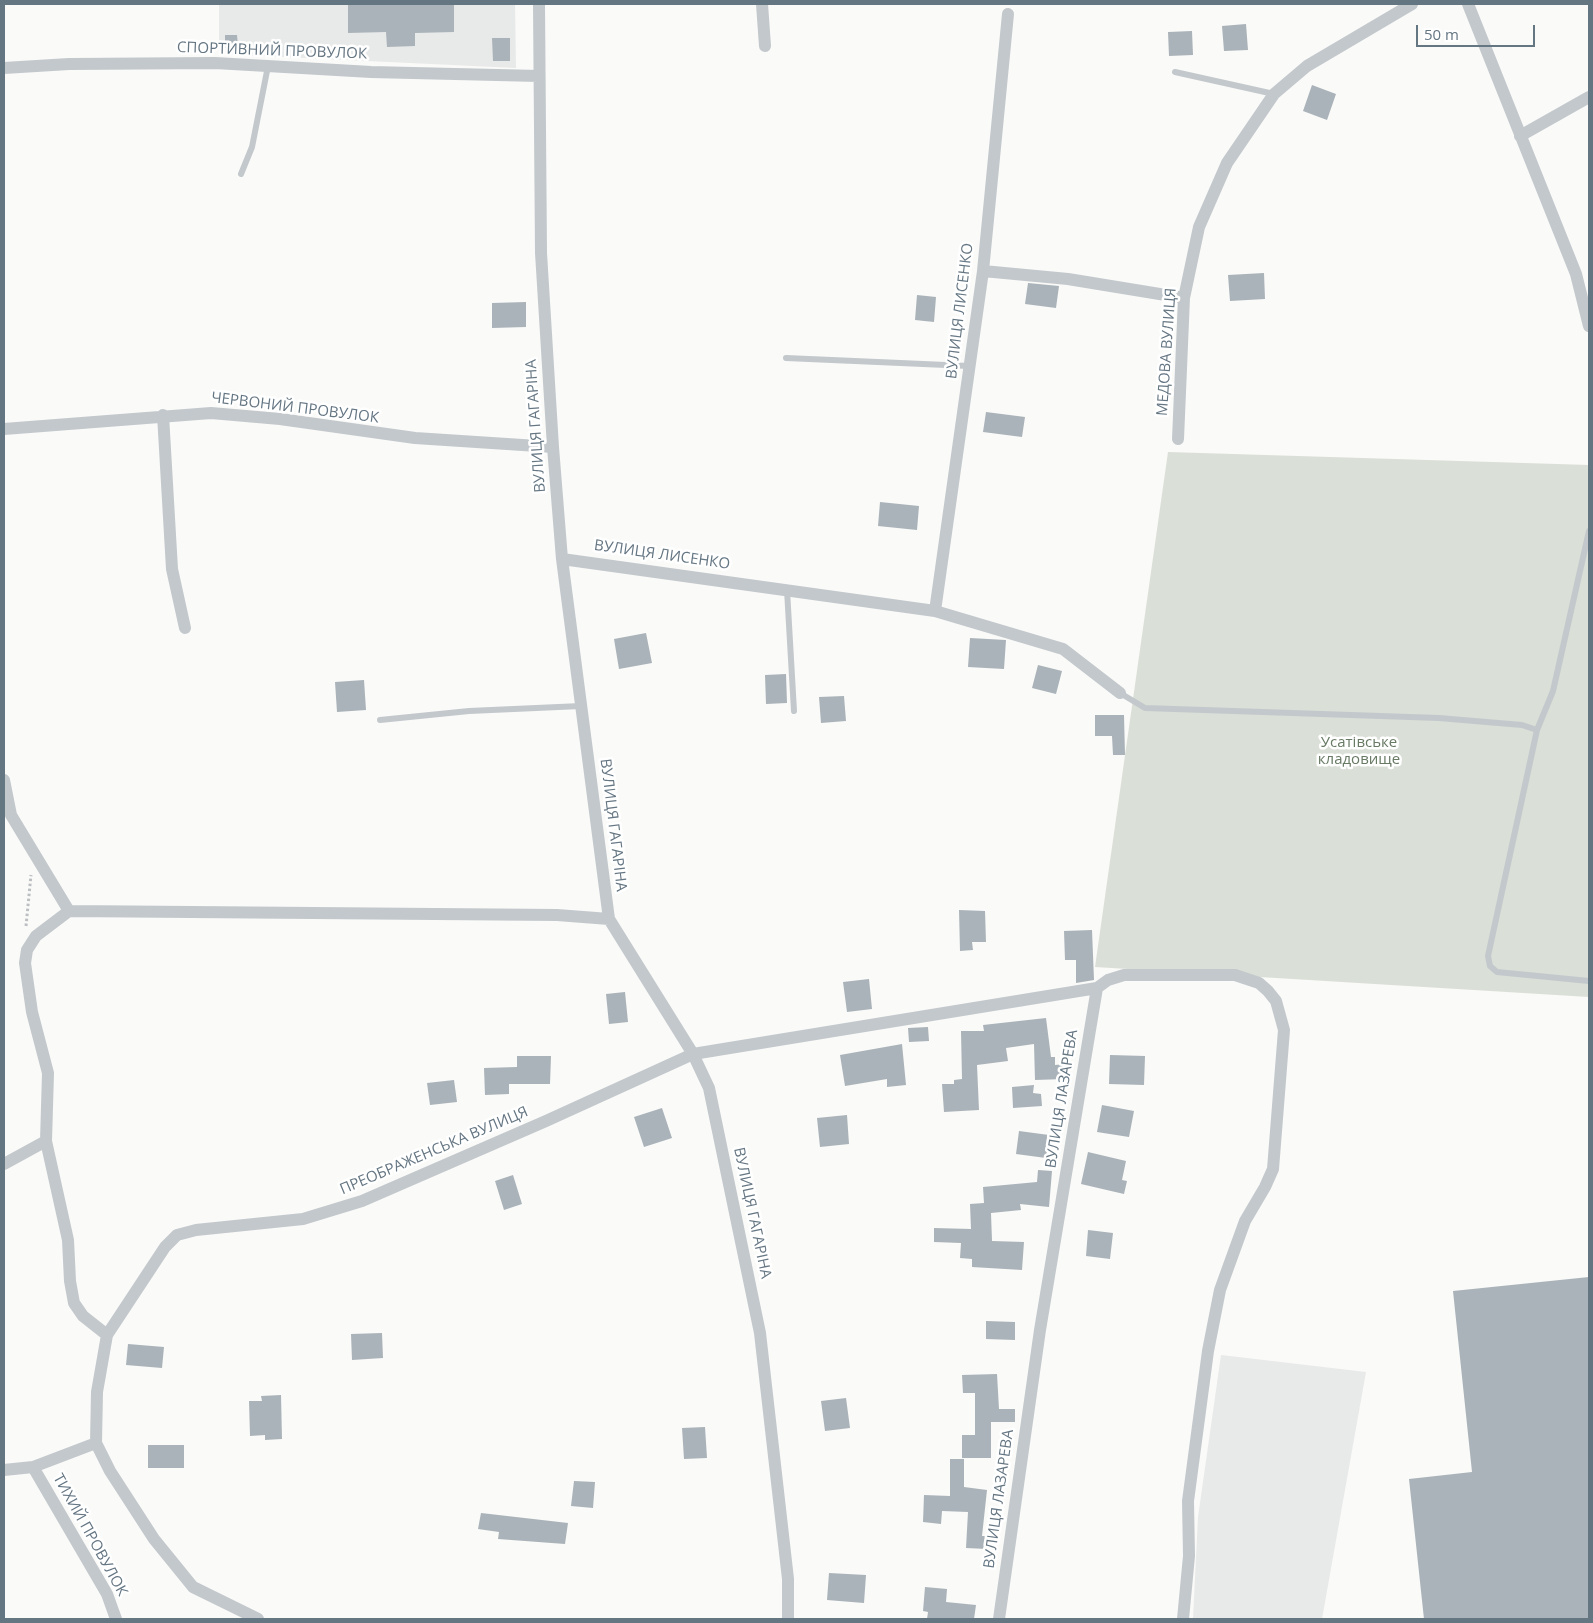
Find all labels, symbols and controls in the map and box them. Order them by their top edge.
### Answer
scale bar [1418,15,1537,47]
text: 50 m [1424,24,1459,44]
street label: СПОРТИВНИЙ ПРОВУЛОК [177,39,367,63]
street label: ВУЛИЦЯ ЛИСЕНКО [943,242,977,380]
street label: МЕДОВА ВУЛИЦЯ [1154,287,1180,417]
street label: ВУЛИЦЯ ГАГАРІНА [522,359,550,493]
street label: ЧЕРВОНИЙ ПРОВУЛОК [210,389,380,427]
street label: ВУЛИЦЯ ЛИСЕНКО [593,537,731,573]
park label: Усатівське кладовище [1318,734,1400,769]
street label: ВУЛИЦЯ ГАГАРІНА [596,758,630,892]
street label: ВУЛИЦЯ ЛАЗАРЕВА [1042,1028,1082,1170]
street label: ПРЕОБРАЖЕНСЬКА ВУЛИЦЯ [337,1103,531,1199]
street label: ВУЛИЦЯ ГАГАРІНА [729,1146,775,1280]
street label: ВУЛИЦЯ ЛАЗАРЕВА [980,1428,1018,1570]
street label: ТИХИЙ ПРОВУЛОК [49,1471,131,1599]

